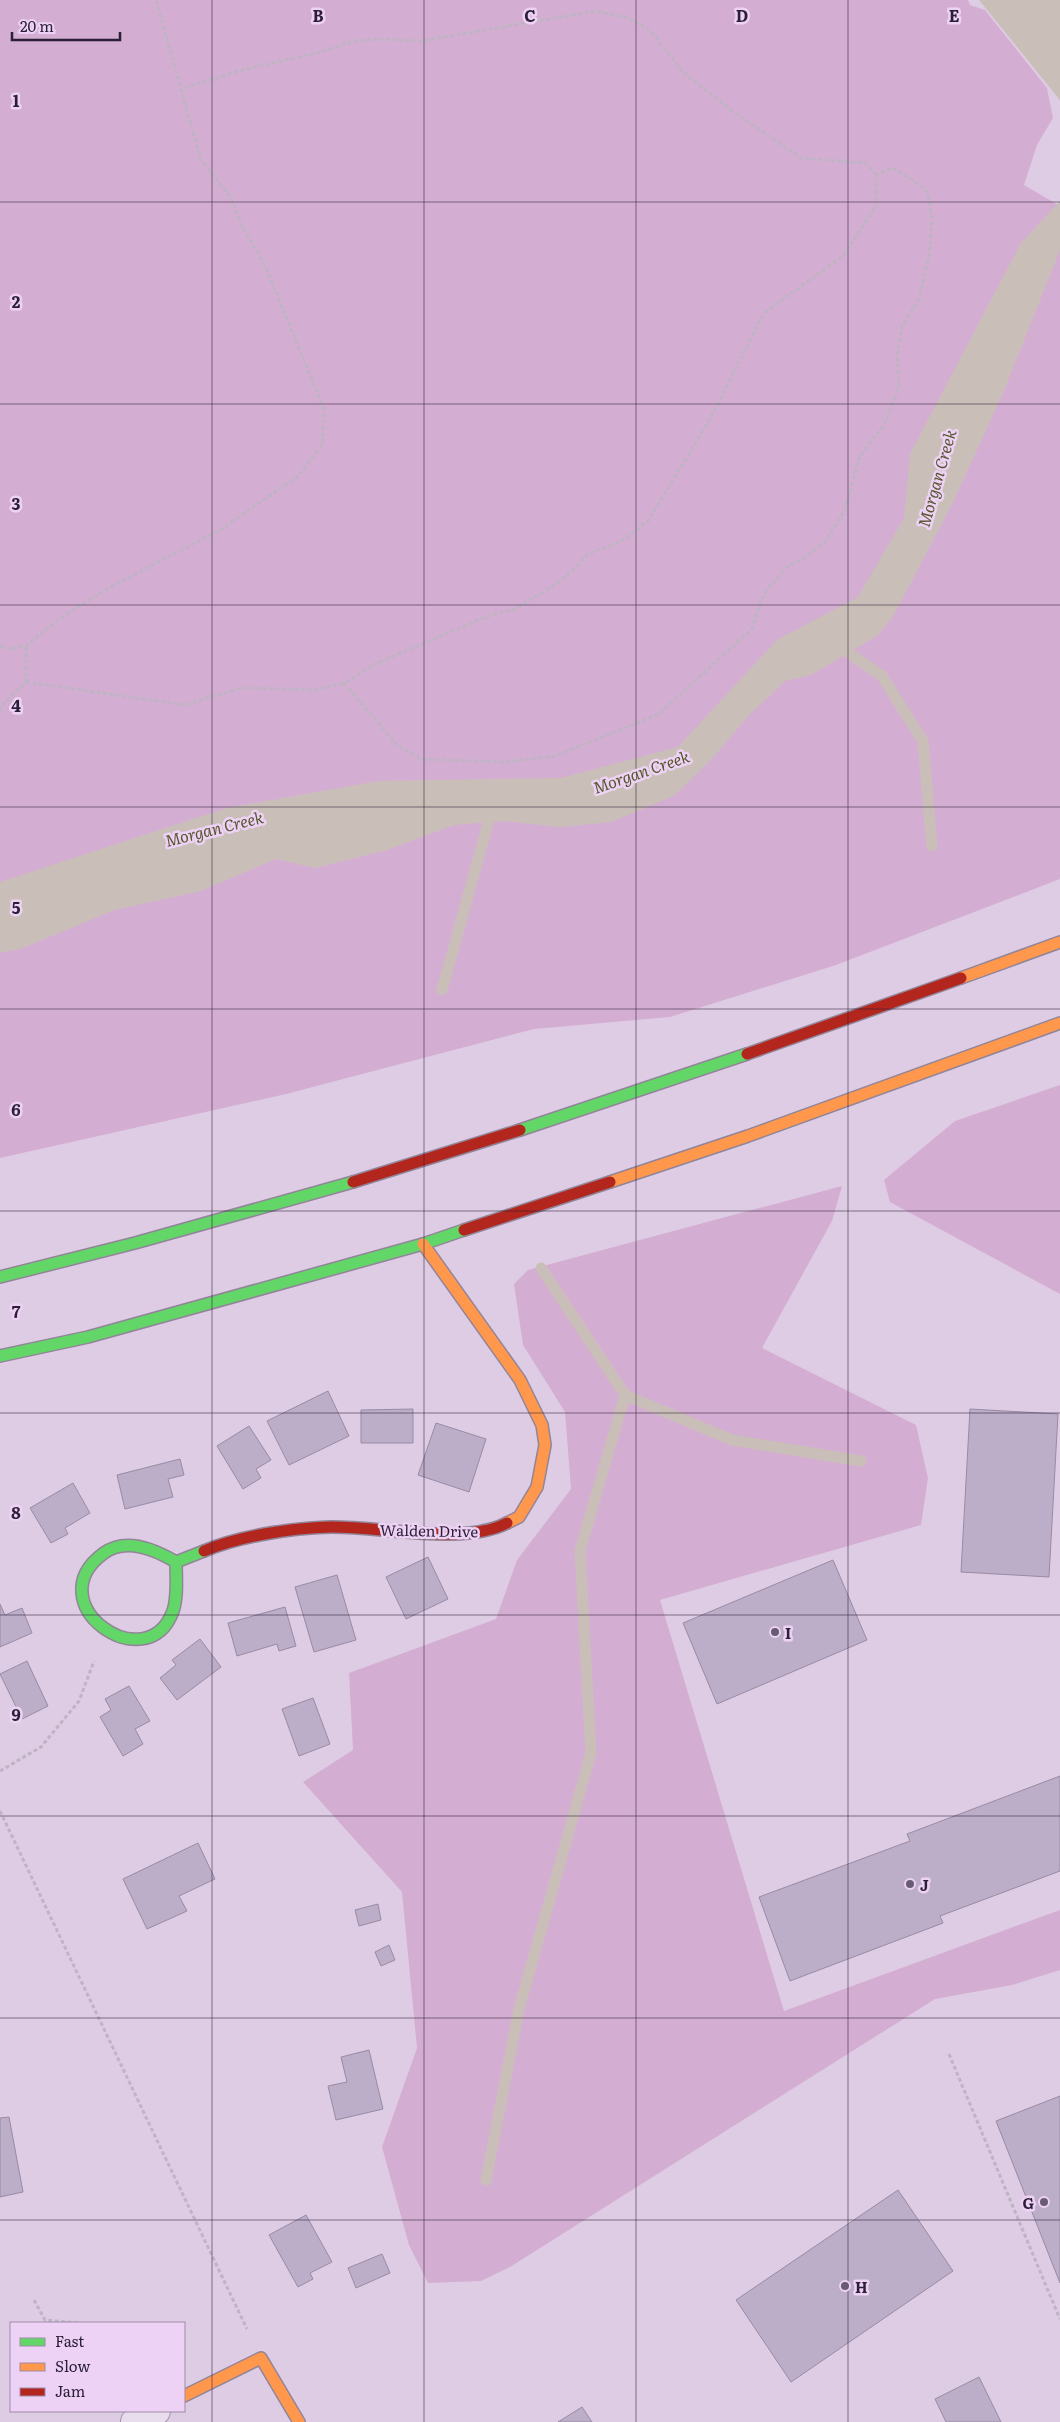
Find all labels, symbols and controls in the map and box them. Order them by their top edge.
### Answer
text: B [312,3,324,27]
text: C [524,3,536,27]
text: D [736,3,748,27]
text: E [949,3,960,27]
scale bar [12,10,120,42]
text: 20 m [20,14,54,37]
text: 1 [13,88,20,112]
text: 2 [12,289,21,313]
water label: Morgan Creek [911,426,961,530]
text: 3 [12,491,21,515]
text: 4 [11,693,21,717]
water label: Morgan Creek [590,743,693,799]
water label: Morgan Creek [162,804,266,852]
text: 5 [12,895,21,919]
text: 6 [11,1097,21,1121]
text: 7 [12,1299,21,1323]
text: 8 [11,1500,21,1524]
street label: Walden Drive [380,1518,478,1542]
place label: I [785,1621,791,1644]
marker: I [769,1626,781,1638]
text: 9 [11,1702,21,1726]
place label: J [920,1873,929,1896]
marker: J [904,1878,916,1890]
place label: G [1022,2191,1034,2214]
marker: G [1038,2196,1050,2208]
place label: H [855,2275,868,2298]
marker: H [839,2280,851,2292]
legend [10,2322,185,2412]
text: Fast [55,2329,84,2352]
text: Slow [55,2354,90,2377]
text: Jam [55,2379,86,2402]

